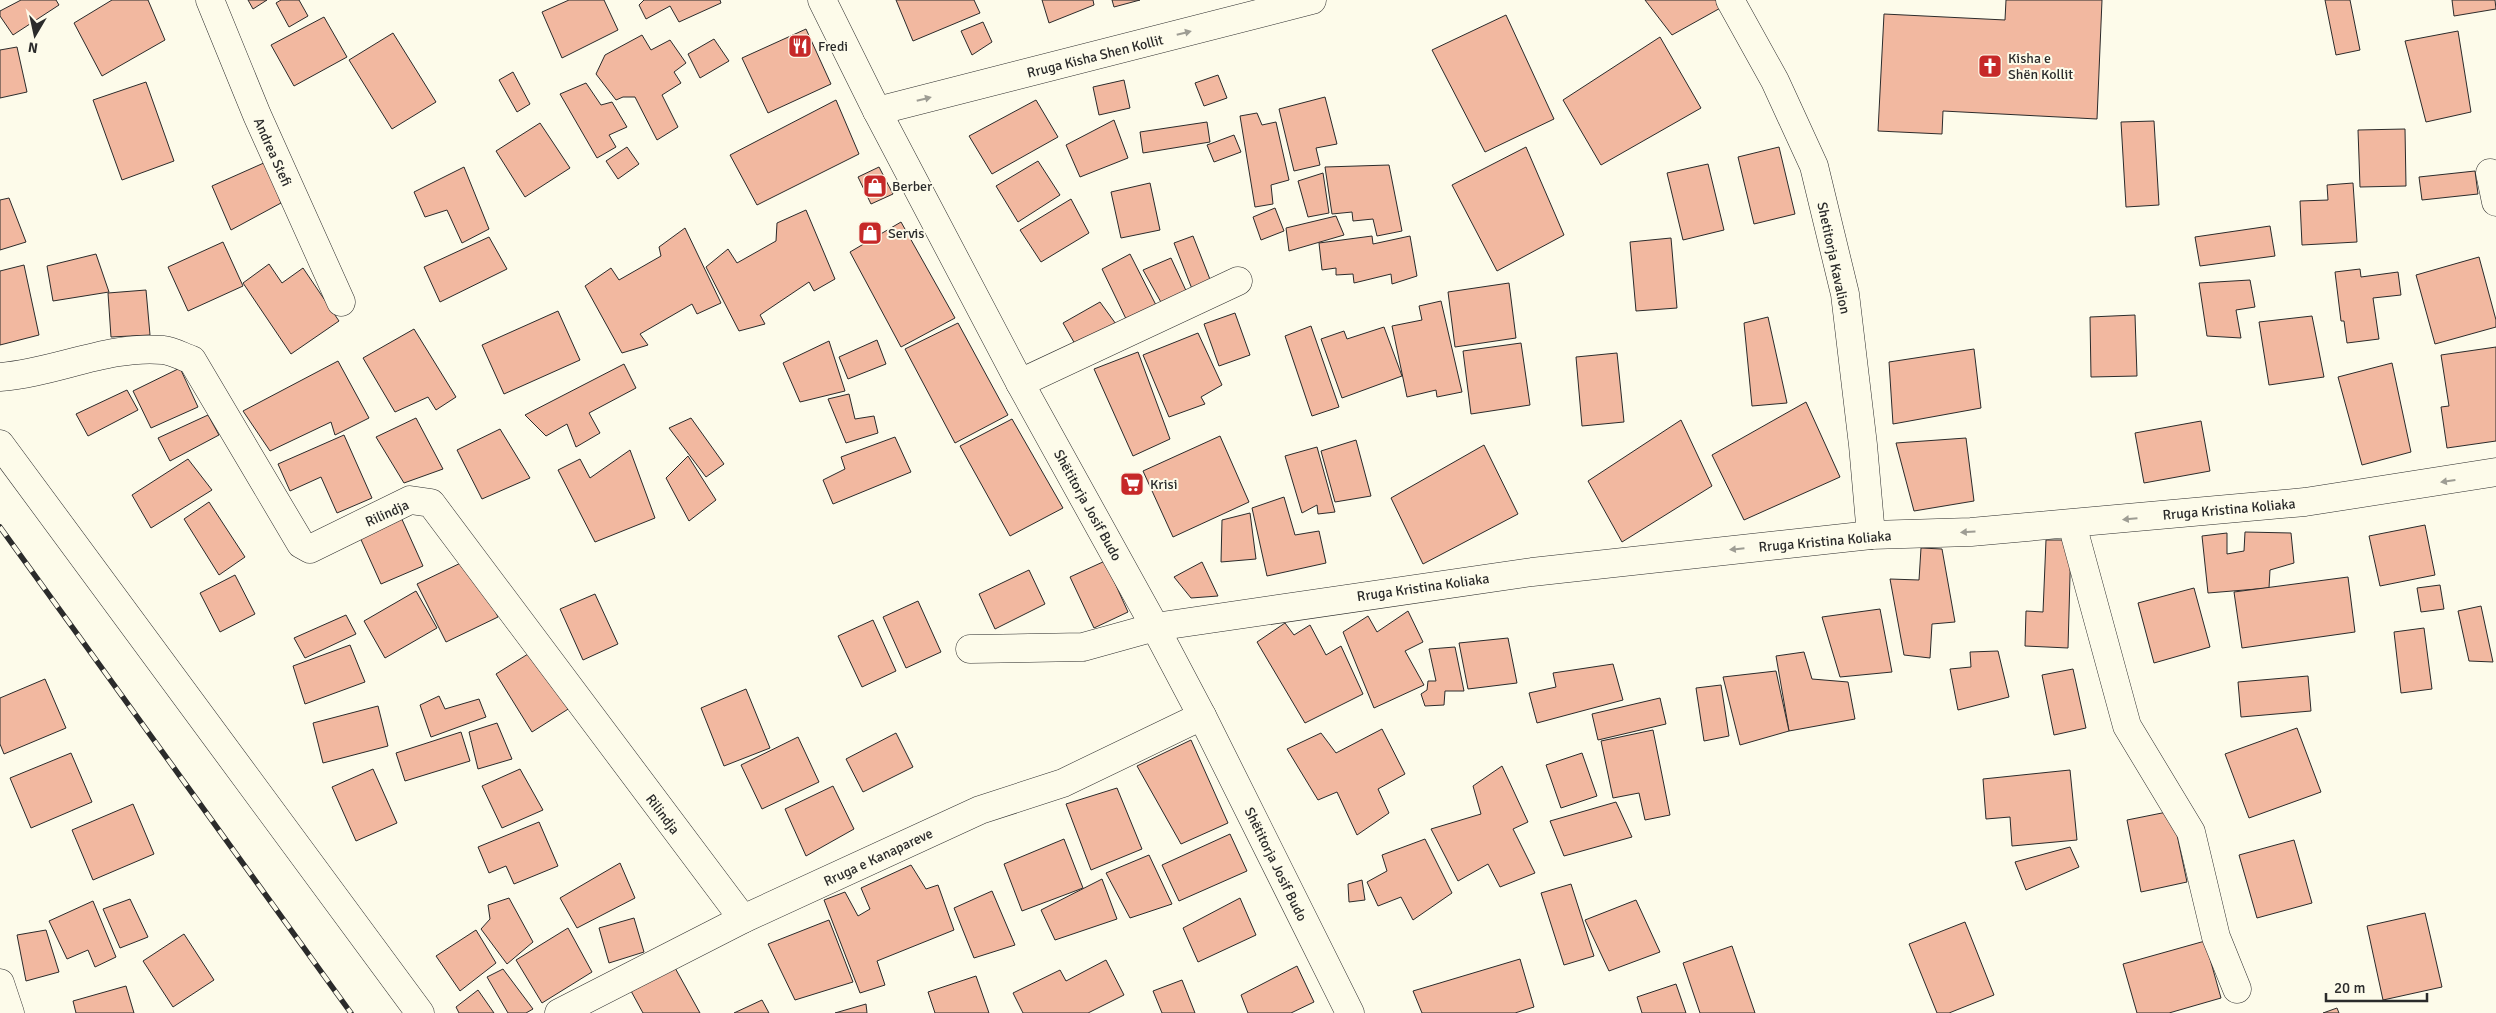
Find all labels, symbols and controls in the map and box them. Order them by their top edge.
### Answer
north arrow [10,10,60,60]
one-way arrow [1176,29,1191,37]
street label: Rruga Kisha Shen Kollit [1025,31,1165,82]
restaurant icon: Fredi [787,33,813,59]
text: N [27,38,39,57]
place label: Fredi [818,38,848,55]
place label: Kisha e Shën Kollit [2008,50,2073,83]
church icon: Kisha e Shën Kollit [1977,53,2003,79]
one-way arrow [917,95,932,103]
street label: Andrea Stefi [250,115,295,189]
shop icon: Berber [862,173,888,199]
place label: Berber [892,178,933,195]
street label: Shetitorja Kavalion [1813,201,1854,316]
shop icon: Servis [857,220,883,246]
place label: Servis [888,225,924,242]
street label: Shëtitorja Josif Budo [1050,447,1125,564]
supermarket icon: Krisi [1119,471,1145,497]
place label: Krisi [1150,476,1177,493]
one-way arrow [2440,477,2456,485]
street label: Rruga Kristina Koliaka [2162,495,2296,524]
street label: Rilindja [363,496,412,531]
one-way arrow [2122,515,2138,523]
street label: Rruga Kristina Koliaka [1758,527,1892,556]
one-way arrow [1960,528,1976,536]
one-way arrow [1728,545,1744,553]
street label: Rruga Kristina Koliaka [1356,570,1490,605]
street label: Rilindja [642,791,683,838]
street label: Shëtitorja Josif Budo [1241,804,1311,924]
street label: Rruga e Kanapareve [821,825,936,890]
scale bar [2326,970,2427,1002]
text: 20 m [2334,979,2365,997]

